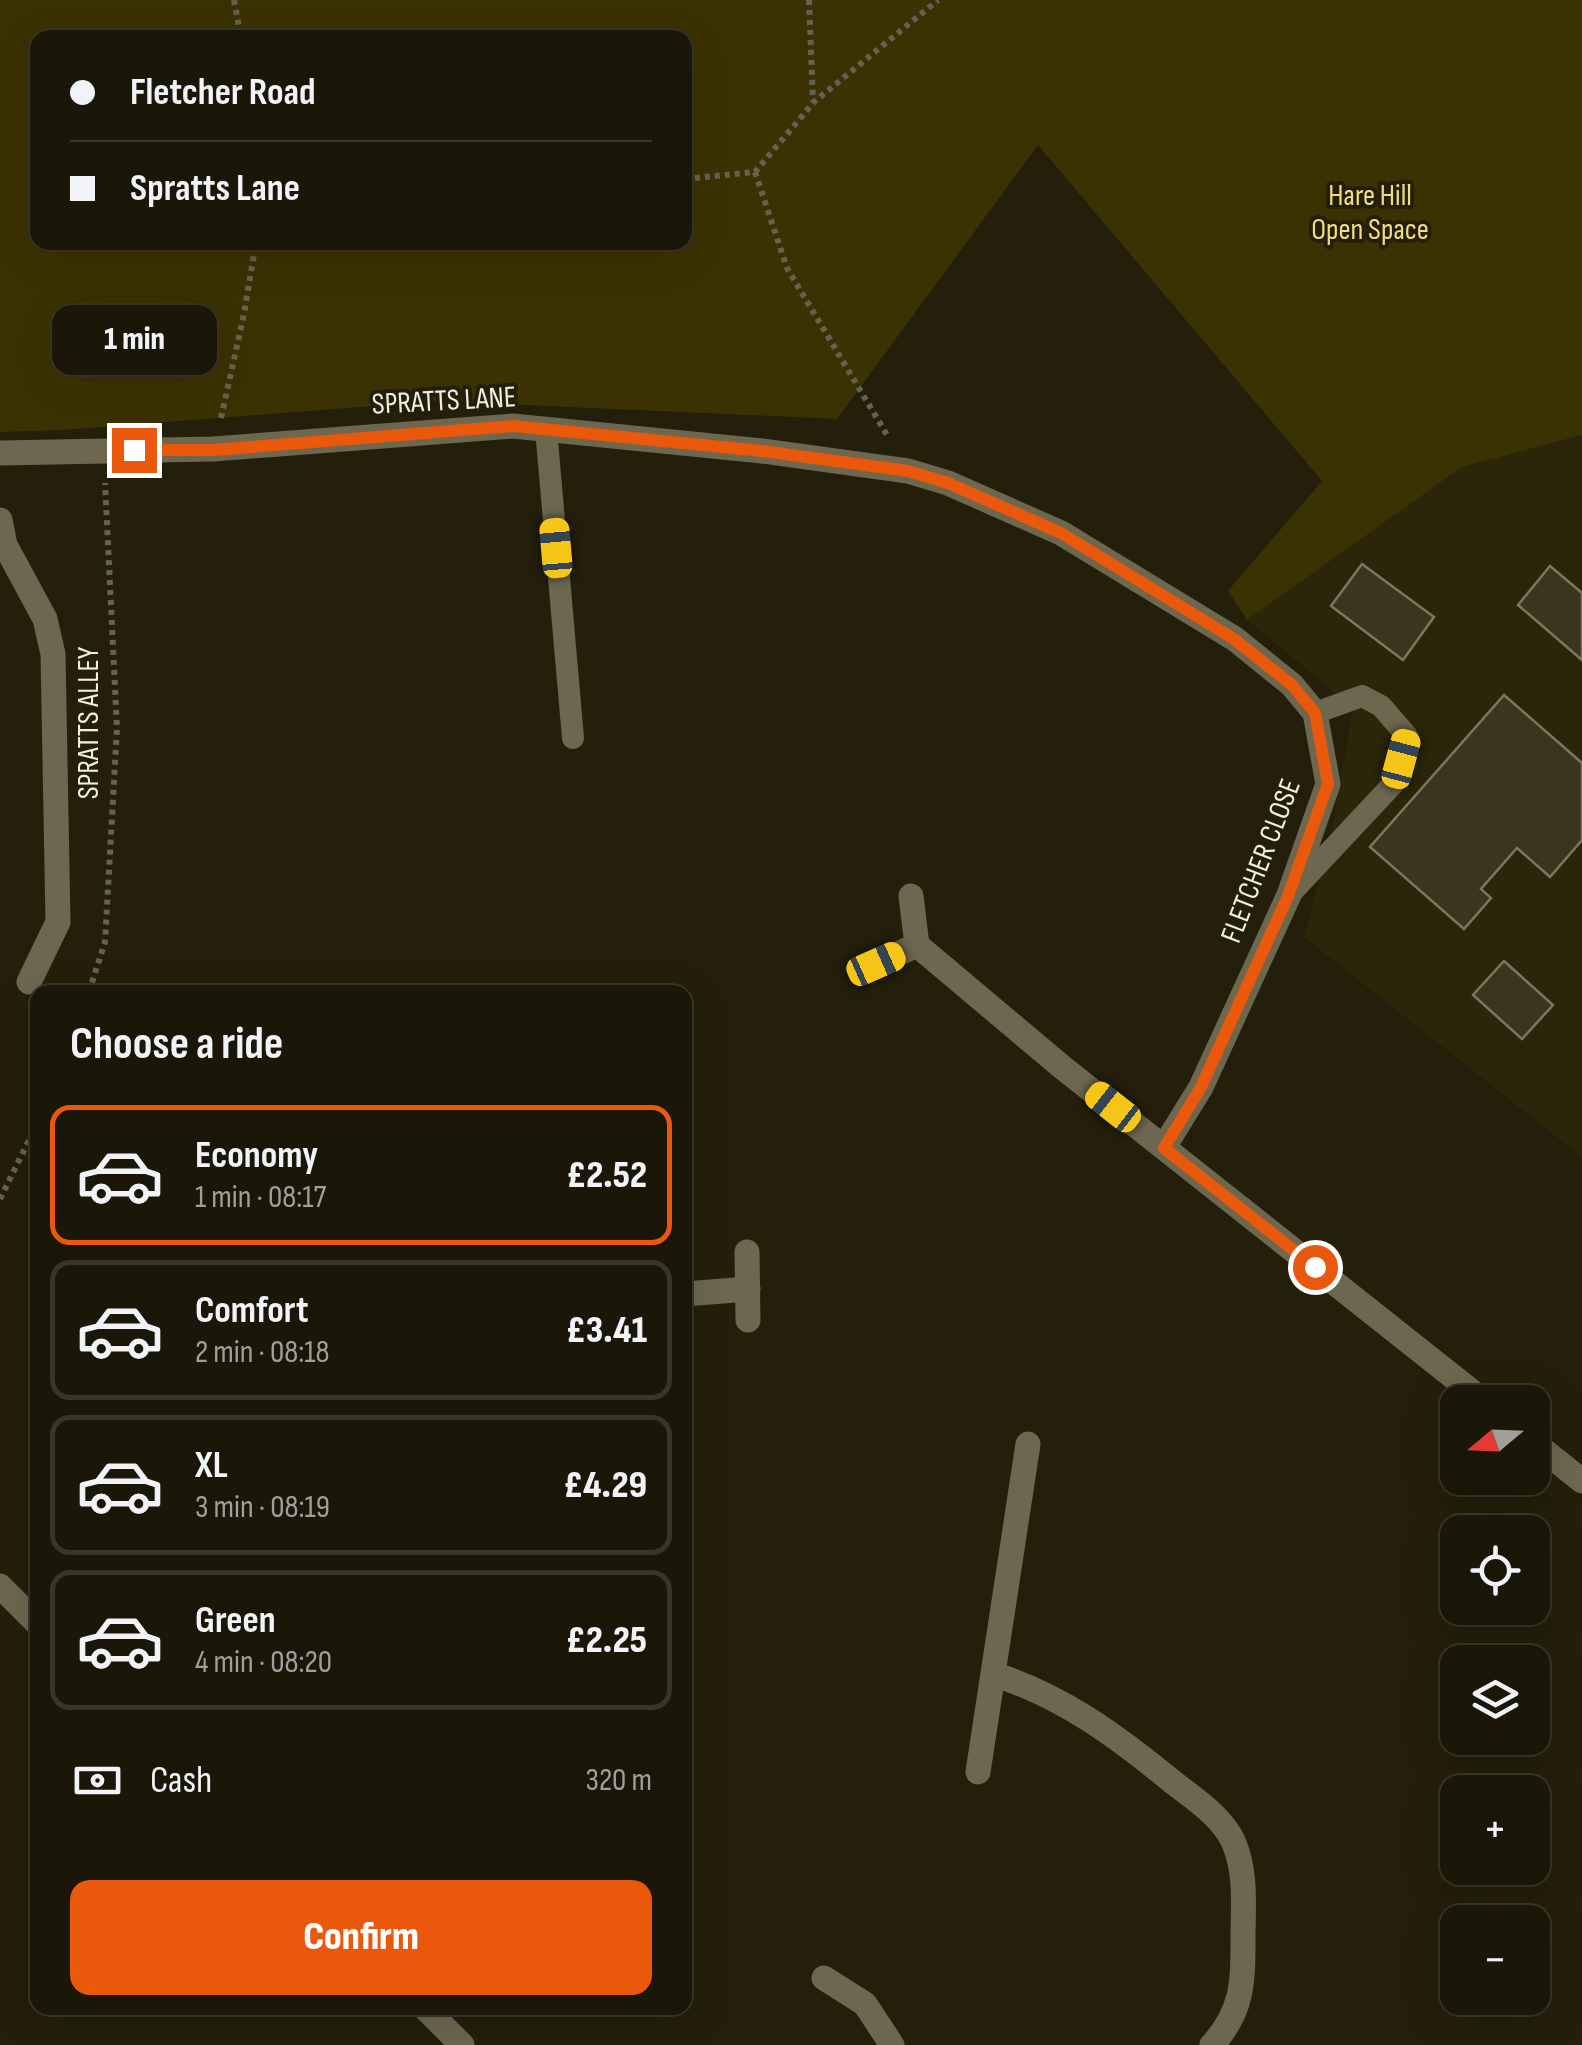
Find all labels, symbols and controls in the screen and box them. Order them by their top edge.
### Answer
text: Fletcher Road [130,70,316,115]
text: Spratts Lane [130,166,300,211]
park label: Hare Hill Open Space [1311,178,1429,248]
callout: 1 min [52,305,216,375]
text: 1 min [104,320,165,359]
street label: SPRATTS LANE [371,379,517,423]
route end [112,428,157,473]
car [538,517,574,579]
street label: SPRATTS ALLEY [71,646,107,799]
car [1379,726,1423,792]
street label: FLETCHER CLOSE [1213,774,1309,948]
car [842,938,910,990]
text: Choose a ride [70,1017,283,1072]
car [1080,1077,1146,1137]
icon: car [75,1130,165,1220]
text: Economy [195,1133,318,1178]
text: £2.52 [567,1153,647,1198]
text: 1 min · 08:17 [195,1178,326,1217]
route start [1293,1245,1338,1290]
icon: car [75,1285,165,1375]
text: Comfort [195,1288,309,1333]
text: £3.41 [566,1308,647,1353]
text: 2 min · 08:18 [195,1333,330,1372]
north arrow [1440,1385,1550,1495]
map controls [1440,1385,1550,2015]
icon: car [75,1440,165,1530]
text: XL [195,1443,228,1488]
text: £4.29 [564,1463,647,1508]
text: 3 min · 08:19 [195,1488,330,1527]
button: locate [1440,1515,1550,1625]
icon: car [75,1595,165,1685]
text: Green [195,1598,276,1643]
text: £2.25 [566,1618,647,1663]
text: 4 min · 08:20 [195,1643,332,1682]
button: layers [1440,1645,1550,1755]
icon: cash [70,1753,125,1808]
text: Cash [150,1758,212,1803]
text: 320 m [585,1761,652,1800]
button: + [1440,1775,1550,1885]
button: Confirm [70,1880,652,1995]
button: − [1440,1905,1550,2015]

